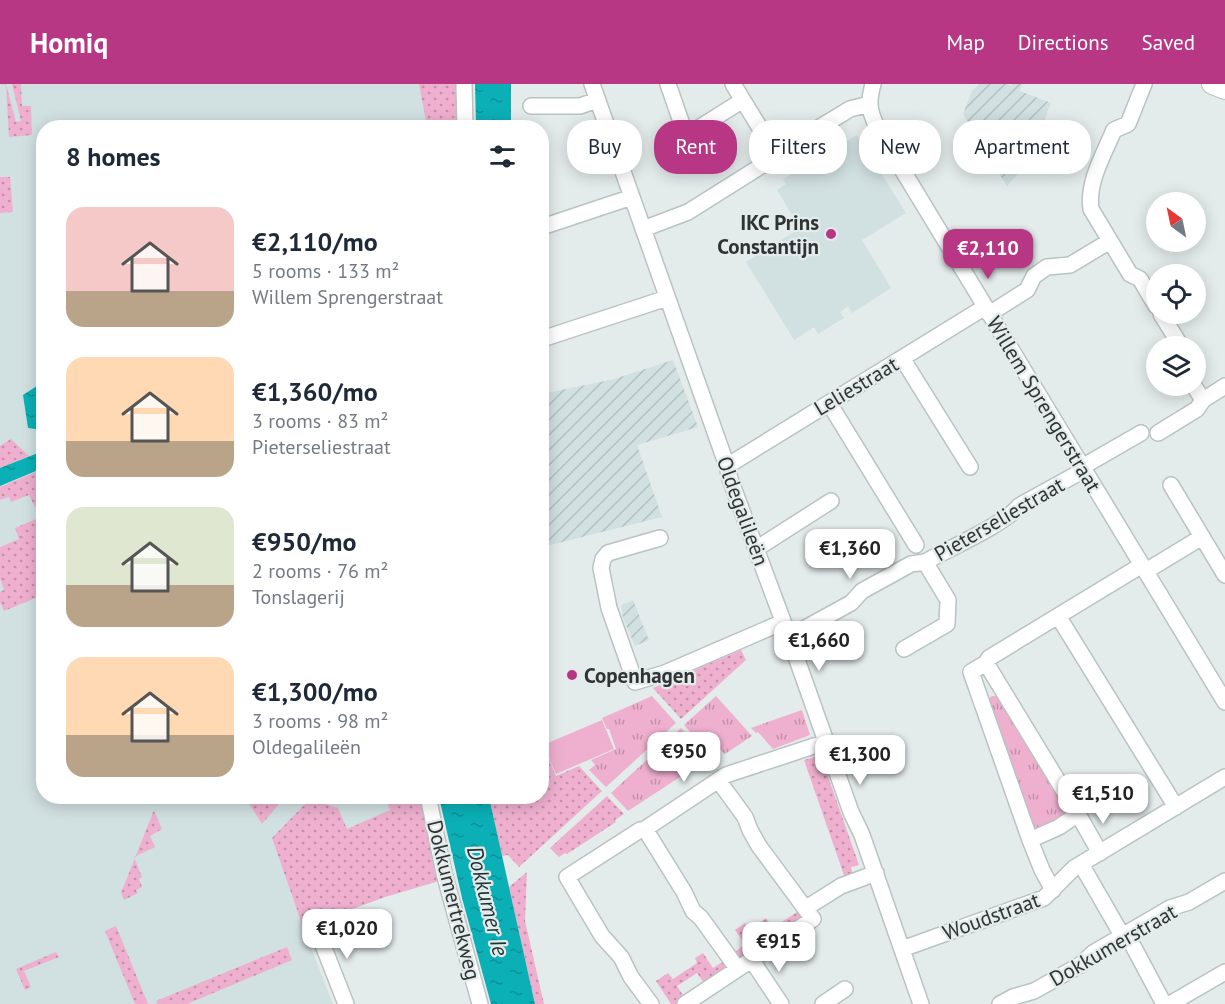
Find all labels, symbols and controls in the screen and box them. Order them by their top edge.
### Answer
text: Homiq [30,24,108,61]
text: Map [946,29,985,56]
text: Directions [1018,29,1109,56]
text: Saved [1142,29,1195,56]
chip: Buy [567,120,642,174]
chip: Rent [654,120,737,174]
chip: Filters [749,120,847,174]
chip: New [859,120,941,174]
chip: Apartment [953,120,1091,174]
text: 8 homes [66,140,161,173]
icon: filters [486,140,519,173]
north arrow [1146,192,1206,252]
map controls [1146,192,1206,396]
place label: IKC Prins Constantijn [717,209,819,260]
text: €2,110/mo [252,225,378,258]
marker: IKC Prins Constantijn [824,227,838,241]
pin: €2,110 [939,229,1037,280]
icon: home [114,231,186,303]
text: €2,110 [957,235,1019,261]
text: 5 rooms · 133 m² [252,258,399,284]
button: locate [1146,264,1206,324]
text: Willem Sprengerstraat [252,284,443,310]
street label: Willem Sprengerstraat [981,311,1107,497]
button: layers [1146,336,1206,396]
street label: Leliestraat [809,350,903,422]
text: €1,360/mo [252,375,378,408]
icon: home [114,381,186,453]
text: 3 rooms · 83 m² [252,408,388,434]
text: Pieterseliestraat [252,434,391,460]
street label: Oldegalileën [711,453,775,569]
street label: Pieterseliestraat [929,471,1069,567]
text: €950/mo [252,525,356,558]
pin: €1,360 [801,529,899,580]
icon: home [114,531,186,603]
text: €1,360 [819,535,881,561]
text: 2 rooms · 76 m² [252,558,388,584]
text: Tonslagerij [252,584,345,610]
pin: €1,660 [770,621,868,672]
text: €1,660 [788,627,850,653]
place label: Copenhagen [584,662,695,689]
marker: Copenhagen [565,668,579,682]
text: €1,300/mo [252,675,378,708]
icon: home [114,681,186,753]
text: 3 rooms · 98 m² [252,708,388,734]
pin: €950 [648,732,720,783]
text: Oldegalileën [252,734,361,760]
pin: €1,300 [811,735,909,786]
text: €950 [661,738,707,764]
text: €1,300 [829,741,891,767]
pin: €1,510 [1054,774,1152,825]
text: €1,510 [1072,780,1134,806]
street label: Dokkumertrekweg [421,817,487,983]
water label: Dokkumer Ie [461,843,515,959]
street label: Woudstraat [939,886,1043,946]
street label: Dokkumerstraat [1045,898,1181,992]
pin: €1,020 [298,909,396,960]
text: €1,020 [316,915,378,941]
pin: €915 [743,922,815,973]
text: €915 [756,928,802,954]

